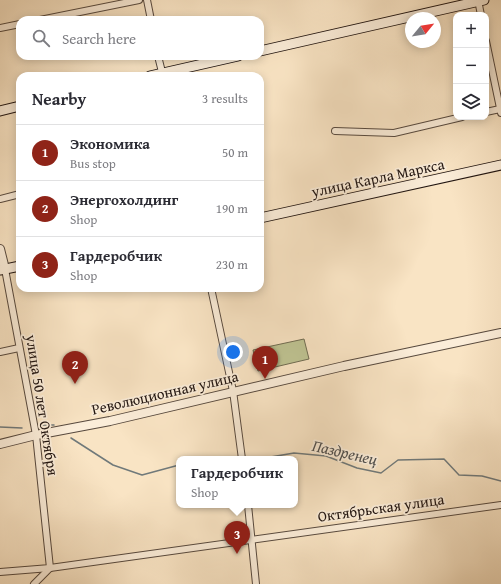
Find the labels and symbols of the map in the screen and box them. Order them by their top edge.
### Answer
north arrow [405,12,441,48]
street label: улица Карла Маркса [308,153,447,202]
street label: улица 50 лет Октября [21,332,64,477]
your location [223,342,243,362]
pin: 1 [252,346,278,379]
pin: 2 [62,351,88,384]
street label: Революционная улица [89,365,241,420]
water label: Паздренец [310,433,380,471]
street label: Октябрьская улица [316,488,446,527]
pin: 3 [224,521,250,554]

